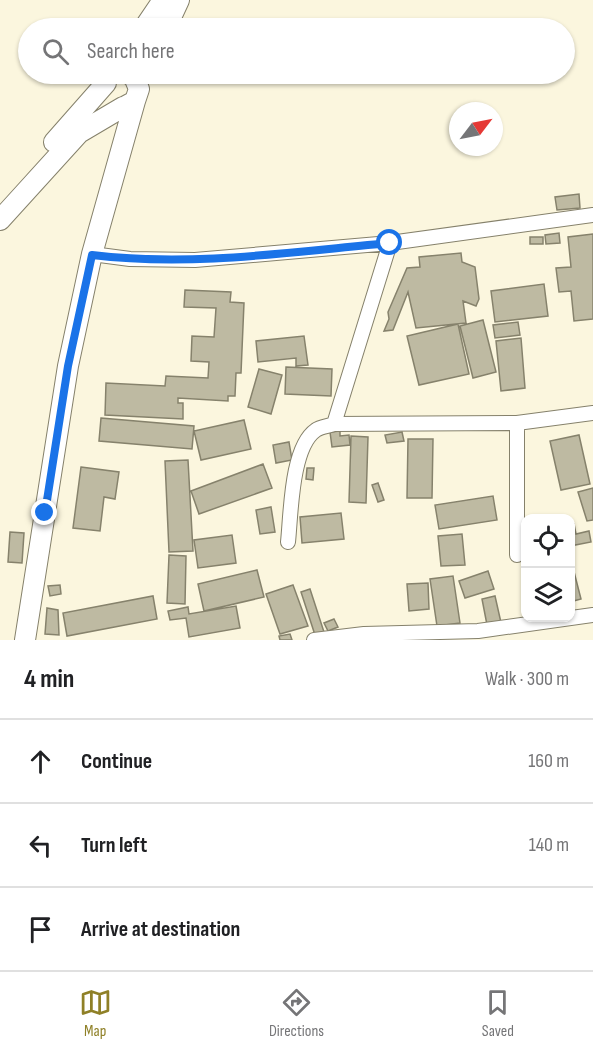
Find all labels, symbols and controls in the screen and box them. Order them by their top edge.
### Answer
search box [18,18,575,84]
icon: search [39,35,72,68]
text: Search here [87,38,174,65]
north arrow [449,102,503,156]
route start [376,229,402,255]
route end [31,499,57,525]
map controls [521,514,575,622]
button: locate [521,514,575,568]
button: layers [521,568,575,622]
text: 4 min [24,664,74,695]
text: Walk · 300 m [485,667,569,691]
icon: ahead [24,745,57,778]
text: Continue [81,748,152,775]
text: 160 m [528,749,569,773]
icon: left [24,829,57,862]
text: Turn left [81,832,147,859]
text: 140 m [529,833,569,857]
icon: arrive [24,913,57,946]
text: Arrive at destination [81,916,240,943]
tab: Map [79,986,112,1041]
tab: Directions [269,986,324,1041]
tab: Saved [481,986,514,1041]

